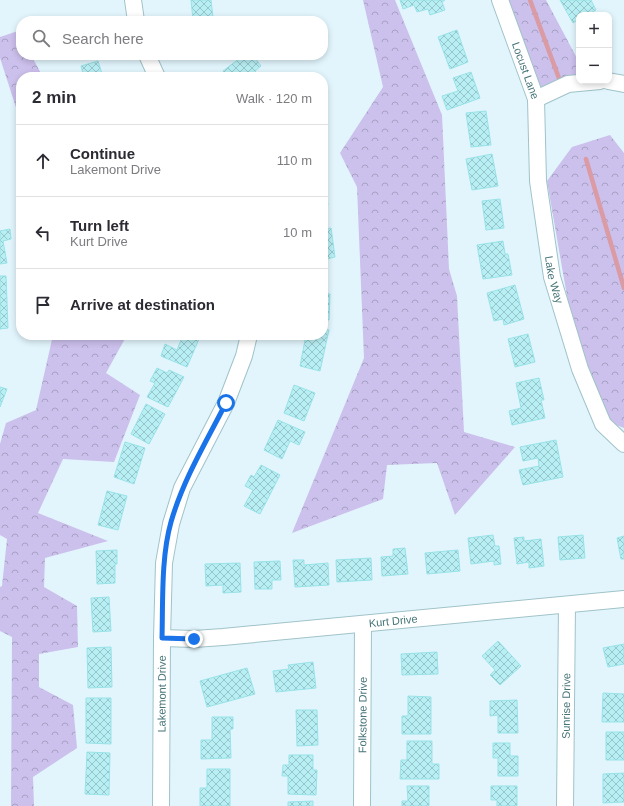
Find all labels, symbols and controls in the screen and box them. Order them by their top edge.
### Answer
map controls [576,12,612,84]
button: + [576,12,612,48]
search box [16,16,328,60]
icon: search [30,27,52,49]
text: Search here [62,30,144,47]
street label: Locust Lane [510,40,542,101]
button: − [576,48,612,84]
text: 2 min [32,88,76,107]
text: Walk · 120 m [236,91,312,106]
text: Continue [70,145,135,162]
icon: ahead [32,150,54,172]
text: 110 m [277,153,312,168]
text: Lakemont Drive [70,162,161,177]
text: Turn left [70,217,129,234]
icon: left [32,222,54,244]
text: 10 m [283,225,312,240]
text: Kurt Drive [70,234,128,249]
street label: Lake Way [543,255,566,305]
icon: arrive [32,294,54,316]
text: Arrive at destination [70,296,215,313]
route start [217,394,235,412]
street label: Kurt Drive [368,613,418,629]
route end [185,630,203,648]
street label: Lakemont Drive [155,655,168,733]
street label: Sunrise Drive [560,673,572,739]
street label: Folkstone Drive [356,677,369,753]

